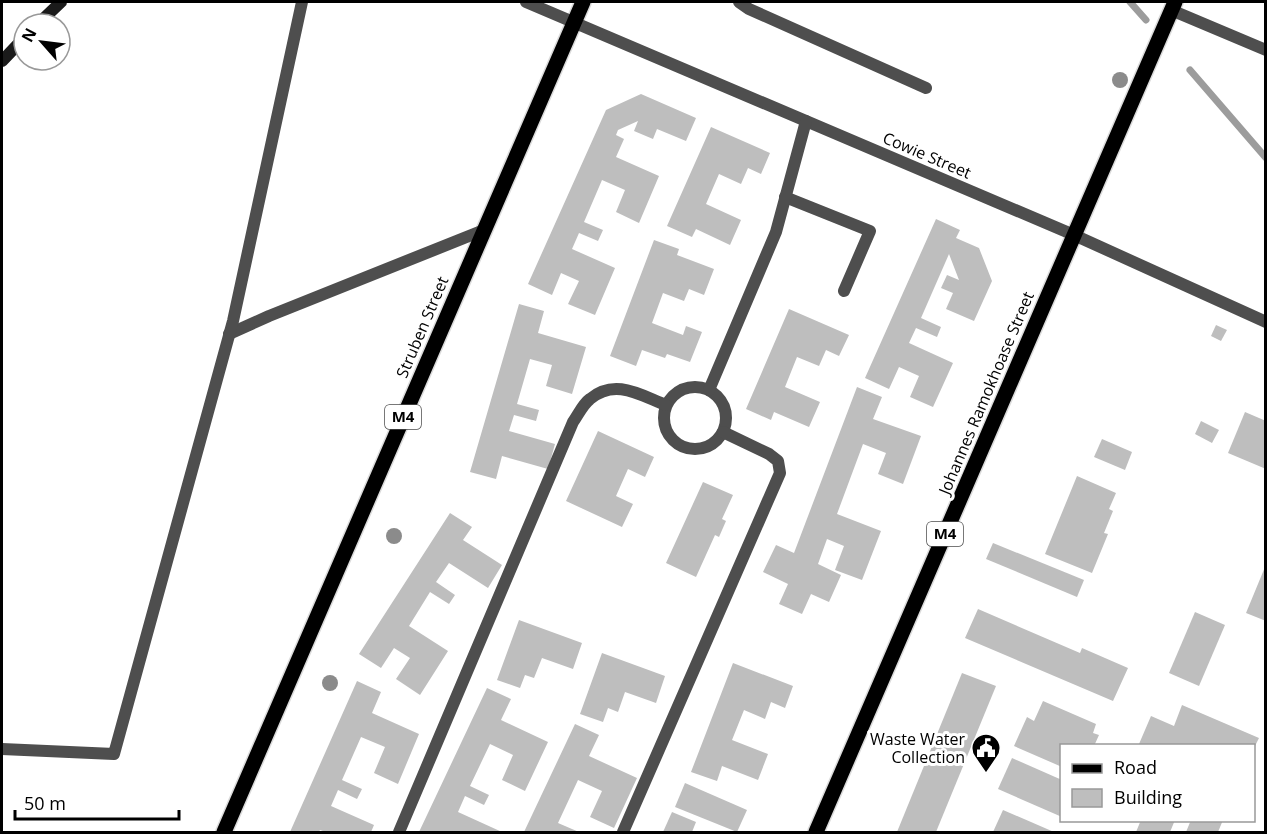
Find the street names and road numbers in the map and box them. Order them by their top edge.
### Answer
street label: Cowie Street [879,127,975,184]
street label: Struben Street [391,273,453,381]
street label: Johannes Ramokhoase Street [932,288,1039,500]
road number: M4 [385,405,421,429]
road number: M4 [927,522,963,546]

